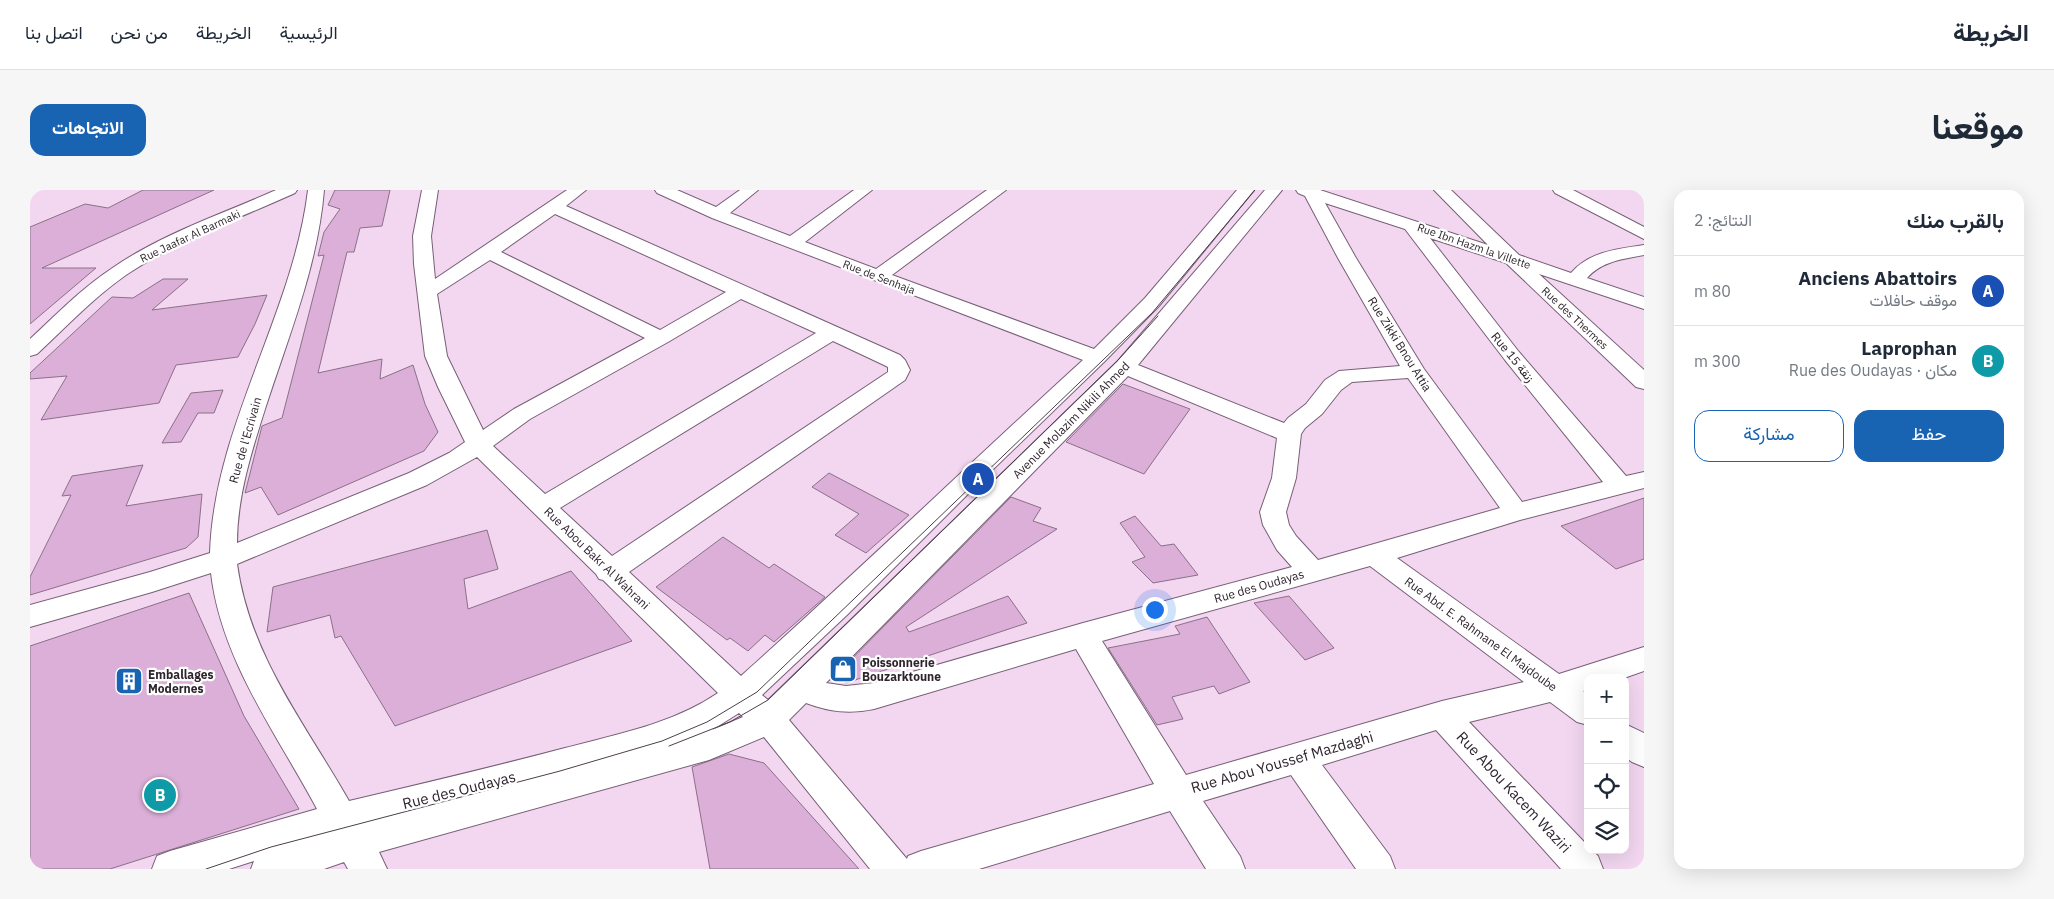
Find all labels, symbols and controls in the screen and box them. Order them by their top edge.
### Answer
text: الخريطة [1953,16,2029,48]
text: اتصل بنا [25,21,83,44]
text: من نحن [111,21,168,44]
text: الخريطة [196,21,251,44]
text: الرئيسية [279,21,338,44]
text: موقعنا [1931,103,2024,149]
button: الاتجاهات [30,104,146,156]
text: بالقرب منك [1907,206,2004,234]
street label: Rue Jaafar Al Barmaki [138,207,242,265]
text: النتائج: 2 [1694,210,1752,230]
street label: Rue Ibn Hazm la Villette [1415,220,1533,272]
street label: Rue de Senhaja [841,257,917,297]
text: Anciens Abattoirs [1798,266,1957,290]
text: 80 m [1694,281,1731,301]
text: A [1983,281,1993,301]
street label: Rue des Thermes [1539,284,1611,352]
text: موقف حافلات [1870,290,1957,310]
street label: Rue Zikki Bnou Attia [1365,294,1435,395]
street label: Rue 15 زنقة [1487,329,1538,386]
text: Laprophan [1861,336,1957,360]
text: 300 m [1694,351,1741,371]
text: B [1983,351,1993,371]
street label: Avenue Molazim Nikili Ahmed [1009,358,1133,482]
text: مكان · Rue des Oudayas [1789,360,1957,380]
street label: Rue de l'Ecrivain [226,395,264,485]
button: مشاركة [1694,410,1844,462]
button: حفظ [1854,410,2004,462]
pin: A [962,460,994,498]
street label: Rue Abou Bakr Al Wahrani [541,504,653,612]
street label: Rue des Oudayas [1212,566,1306,606]
street label: Rue Abd. E. Rahmane El Majdoube [1402,574,1561,695]
your location [1142,597,1168,623]
shop icon: Poissonnerie Bouzarktoune [828,654,858,684]
place label: Poissonnerie Bouzarktoune [862,655,941,684]
building icon: Emballages Modernes [114,666,144,696]
place label: Emballages Modernes [148,667,214,696]
map controls [1584,674,1629,854]
button: + [1584,674,1629,719]
button: − [1584,719,1629,764]
street label: Rue Abou Youssef Mazdaghi [1189,727,1375,797]
street label: Rue Abou Kacem Waziri [1453,727,1575,857]
button: locate [1584,764,1629,809]
street label: Rue des Oudayas [400,767,518,813]
pin: B [144,776,176,814]
button: layers [1584,809,1629,854]

